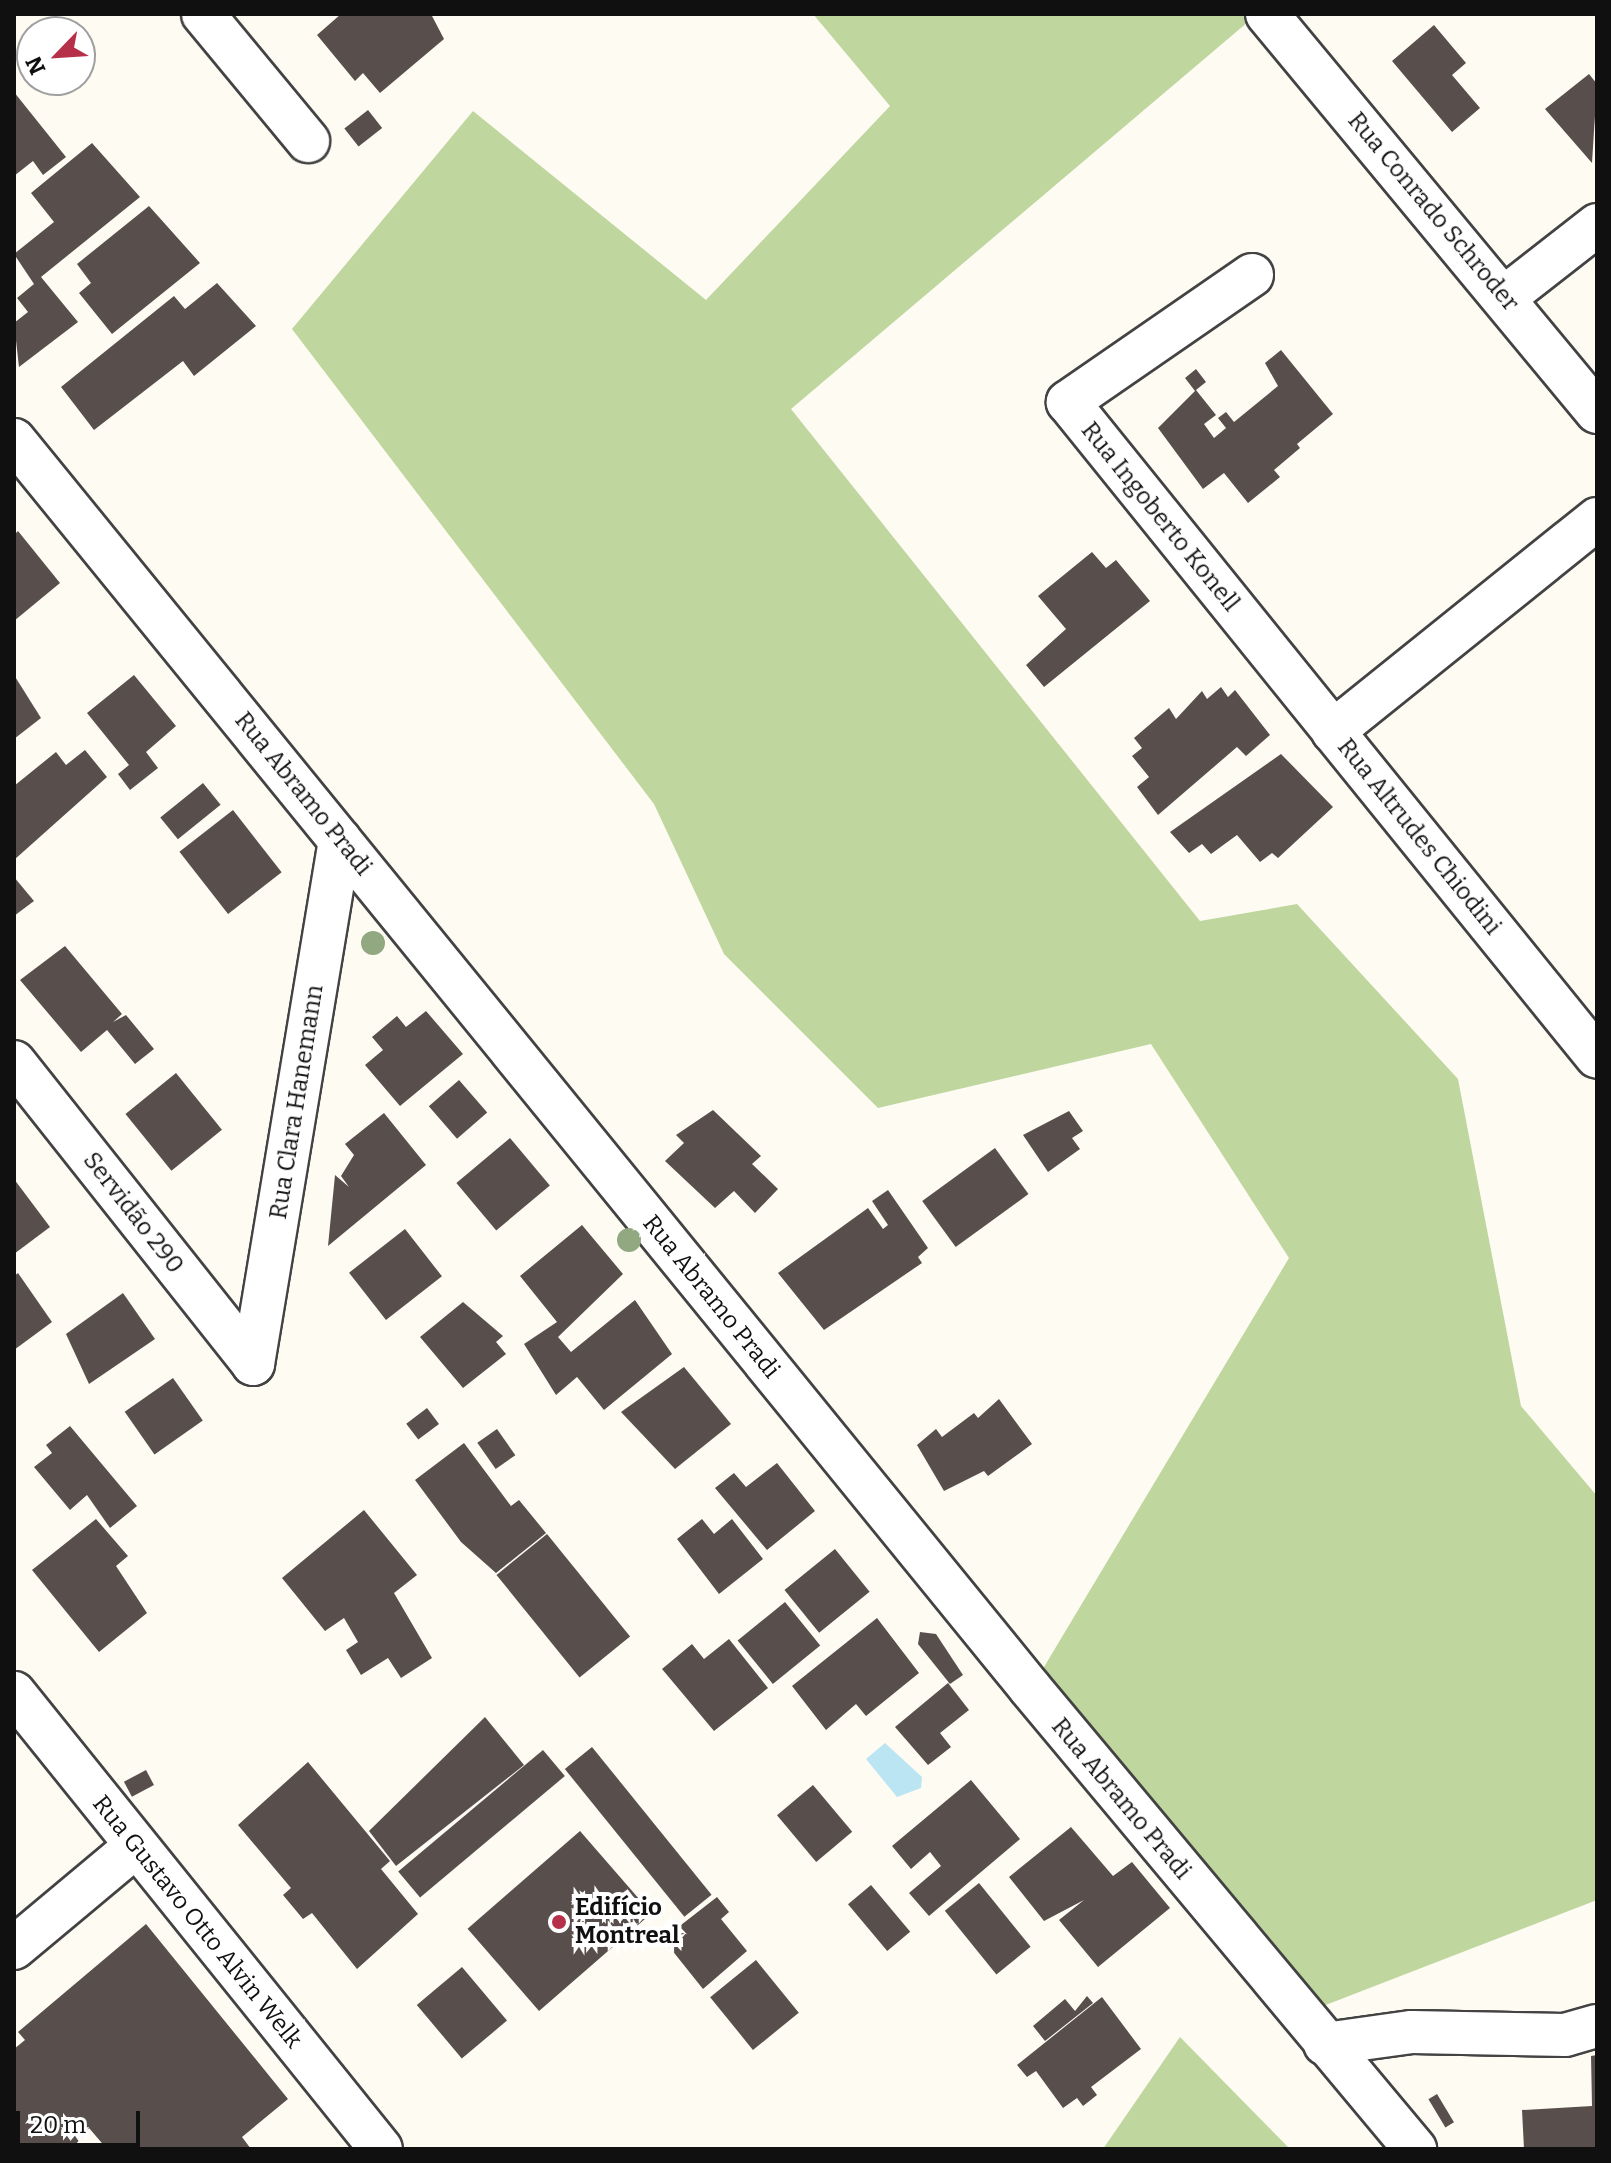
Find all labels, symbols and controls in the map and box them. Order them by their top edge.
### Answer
north arrow [16,16,96,96]
text: N [20,52,51,79]
street label: Rua Conrado Schroder [1341,107,1525,317]
street label: Rua Ingoberto Konell [1075,417,1245,617]
street label: Rua Abramo Pradi [228,707,378,881]
street label: Rua Altrudes Chiodini [1331,733,1507,941]
street label: Rua Clara Hanemann [264,983,330,1221]
street label: Servidão 290 [77,1147,189,1279]
street label: Rua Abramo Pradi [636,1210,786,1384]
street label: Rua Abramo Pradi [1045,1712,1197,1886]
street label: Rua Gustavo Otto Alvin Welk [86,1790,308,2054]
place label: Edifício Montreal [575,1894,679,1950]
marker: Edifício Montreal [550,1913,568,1931]
scale bar [20,2095,144,2145]
text: 20 m [30,2111,86,2139]

